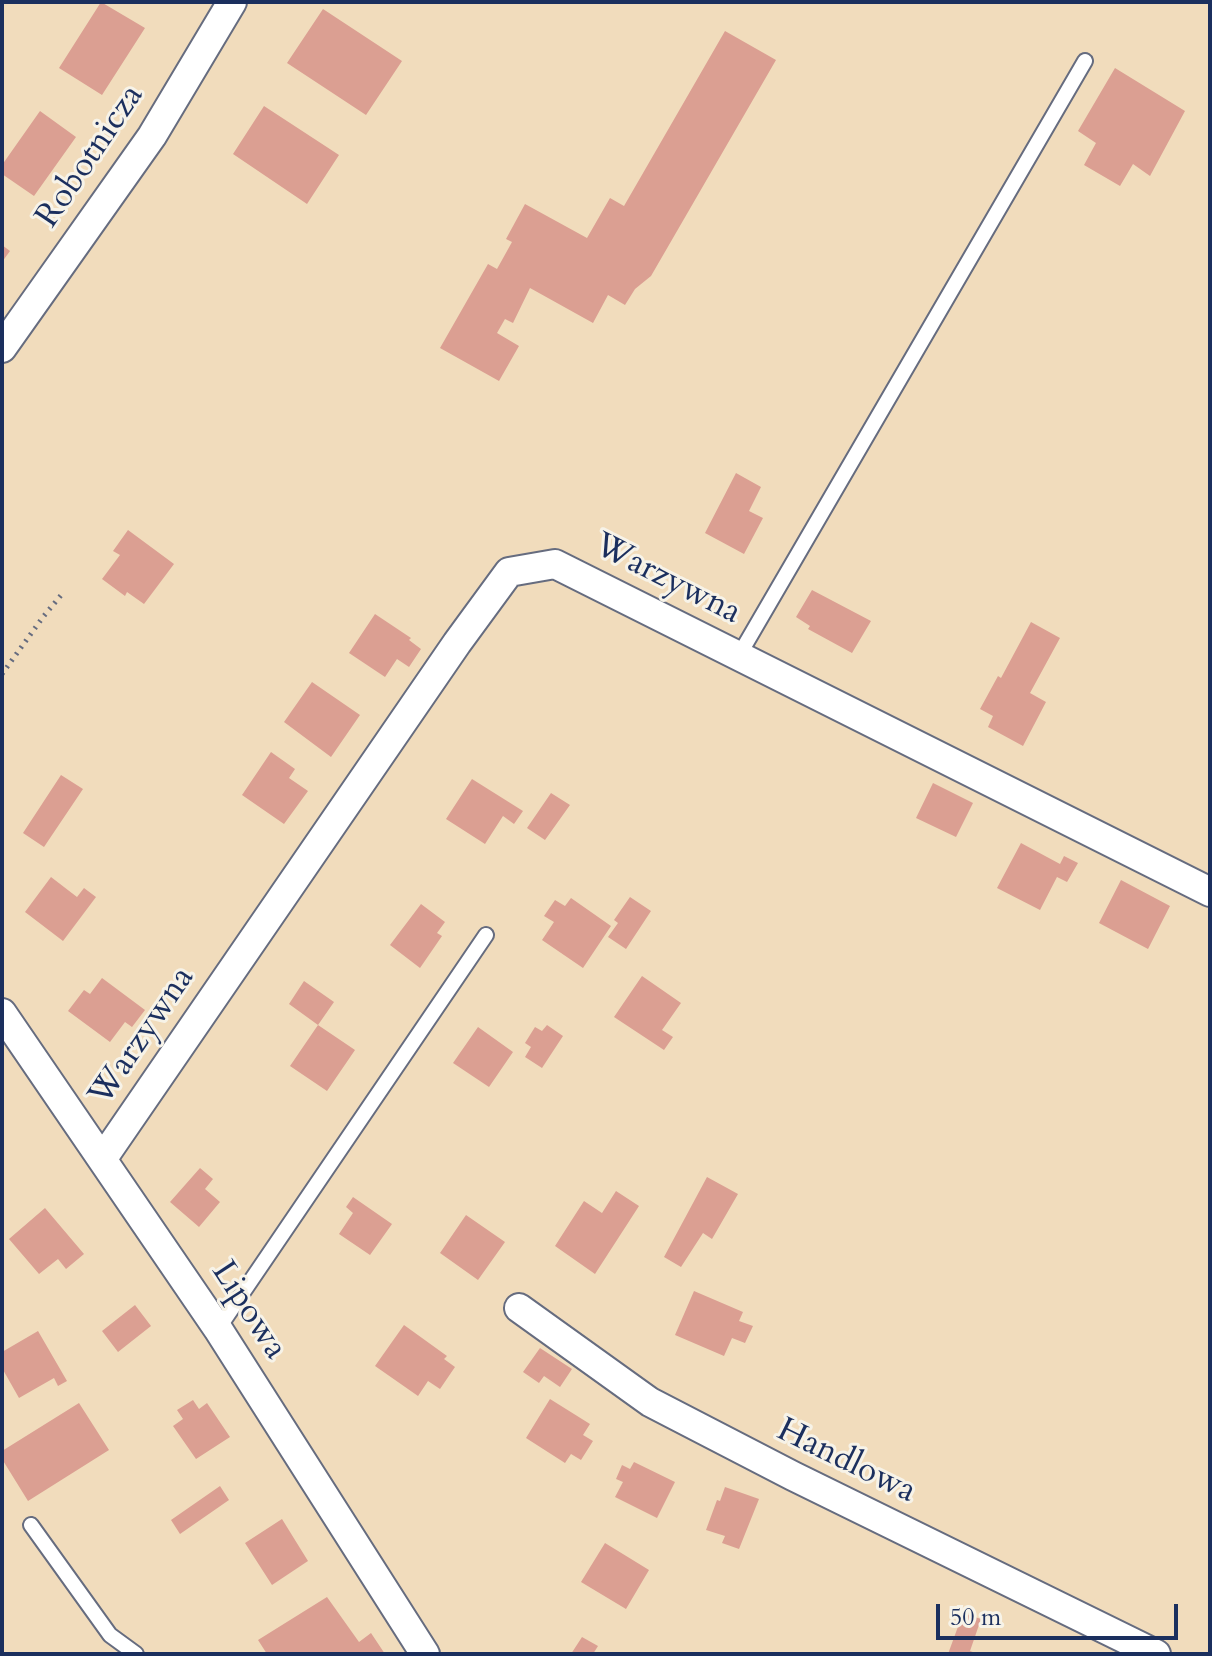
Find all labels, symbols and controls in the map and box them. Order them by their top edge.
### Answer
street label: Robotnicza [28,78,154,236]
street label: Warzywna [587,526,747,634]
street label: Warzywna [82,960,204,1114]
street label: Lipowa [201,1254,295,1368]
street label: Handlowa [770,1411,922,1513]
scale bar [940,1588,1182,1638]
text: 50 m [950,1601,1001,1634]

